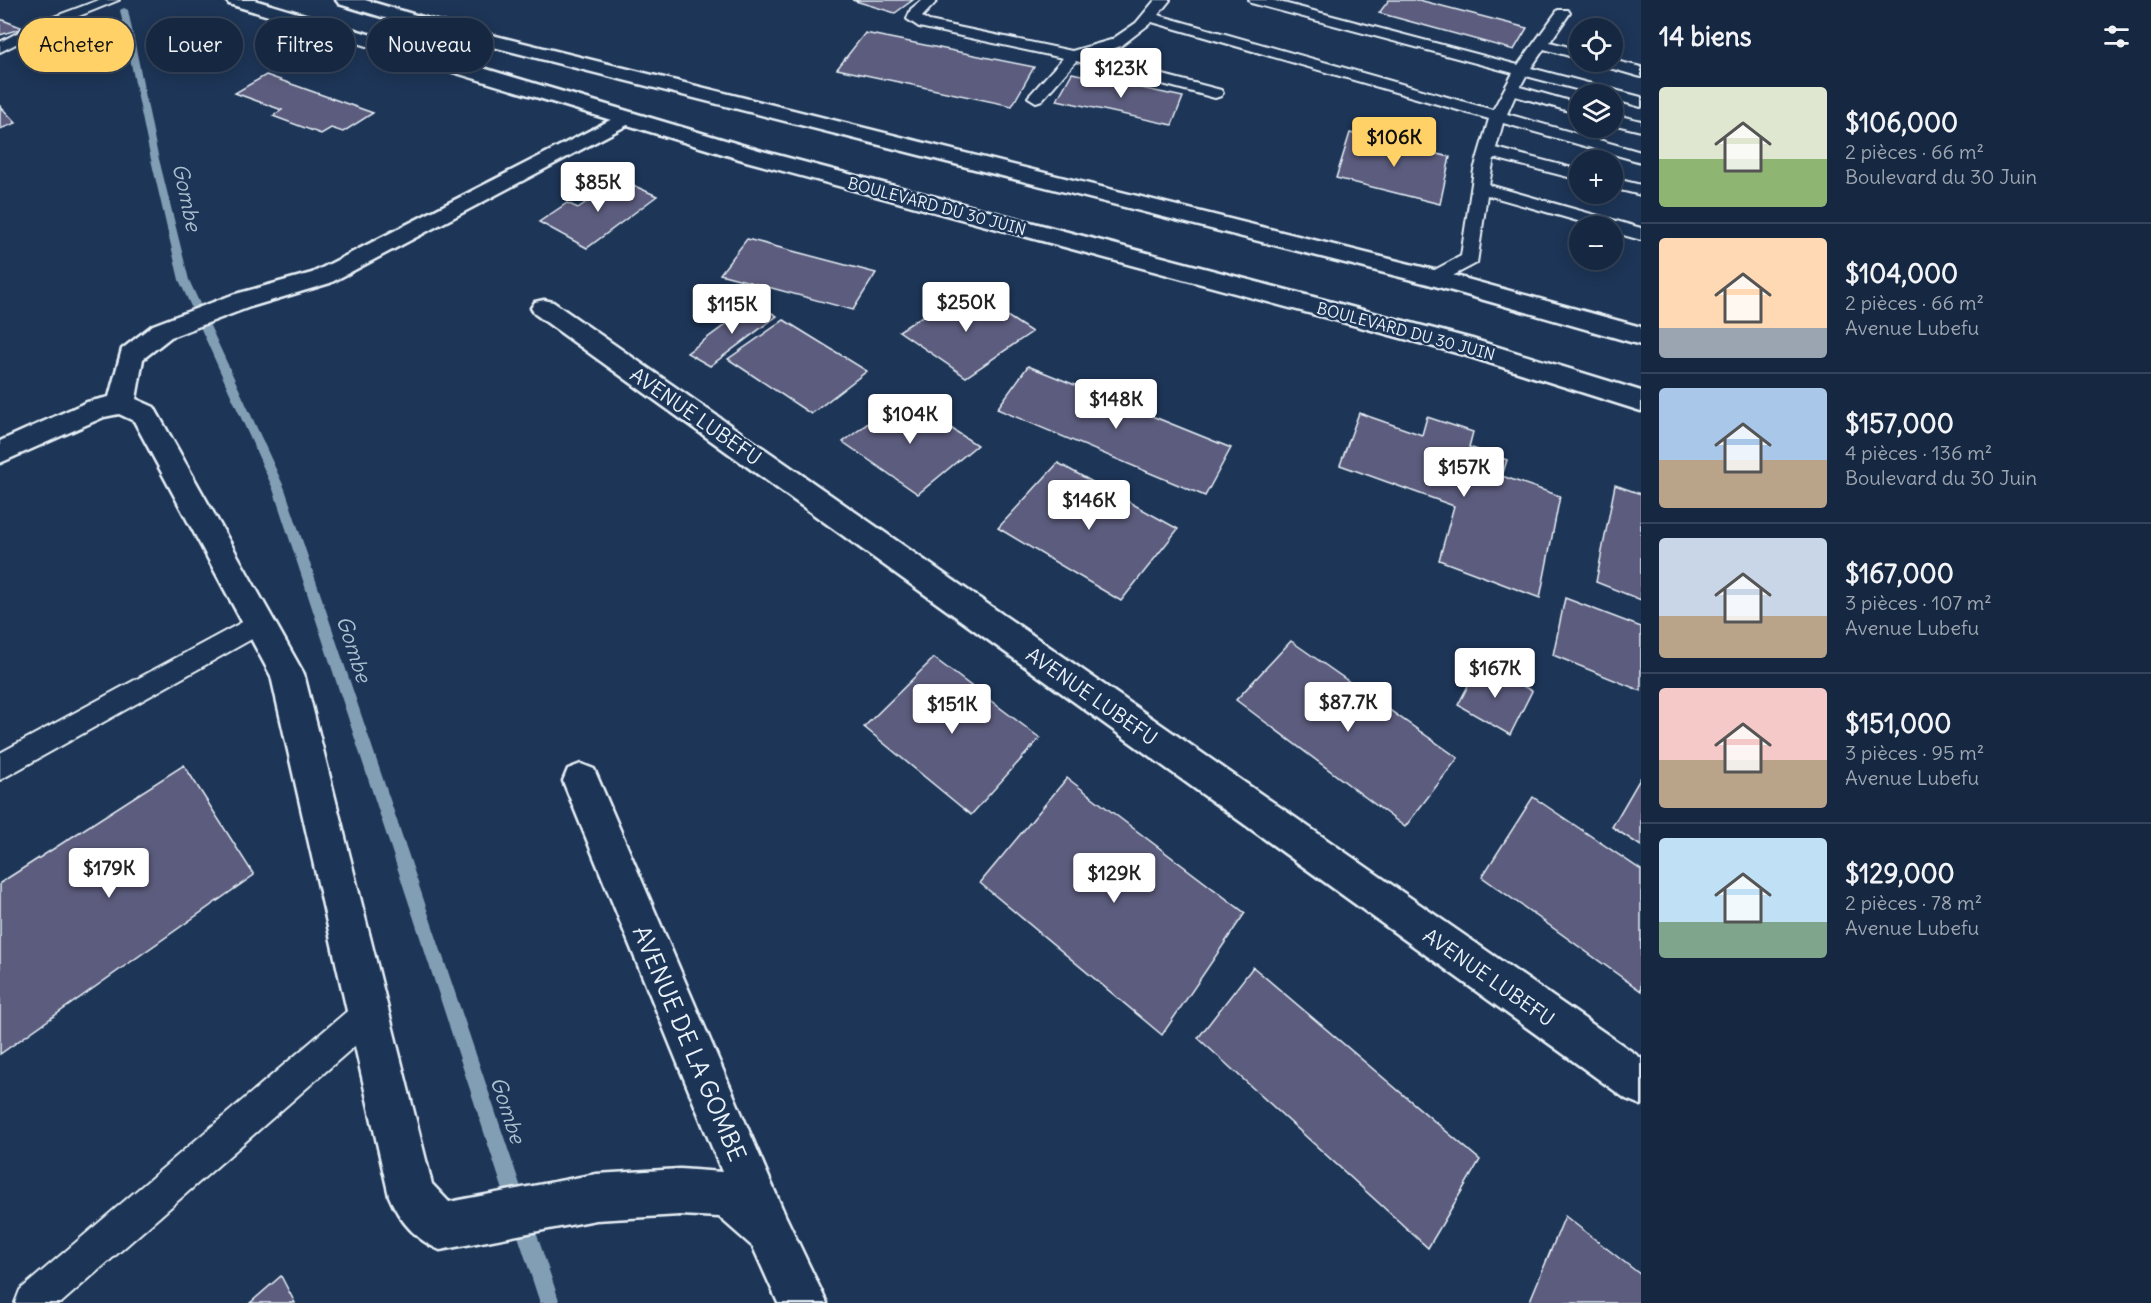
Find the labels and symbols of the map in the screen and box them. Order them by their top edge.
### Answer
pin: $123K [1079,48,1163,99]
pin: $106K [1352,117,1436,168]
water label: Gombe [167,161,208,235]
pin: $85K [562,162,634,213]
street label: BOULEVARD DU 30 JUIN [846,173,1028,239]
pin: $250K [924,282,1008,333]
pin: $115K [690,284,774,335]
street label: BOULEVARD DU 30 JUIN [1315,298,1497,364]
street label: AVENUE LUBEFU [626,362,766,470]
pin: $148K [1074,379,1158,430]
pin: $104K [868,394,952,445]
pin: $157K [1422,447,1506,498]
pin: $146K [1047,480,1131,531]
water label: Gombe [331,612,378,687]
street label: AVENUE LUBEFU [1022,642,1162,750]
pin: $167K [1453,648,1537,699]
pin: $87.7K [1299,682,1397,733]
pin: $151K [910,684,994,735]
pin: $179K [67,848,151,899]
pin: $129K [1072,853,1156,904]
street label: AVENUE DE LA GOMBE [627,921,753,1165]
street label: AVENUE LUBEFU [1419,923,1559,1031]
water label: Gombe [485,1073,532,1148]

